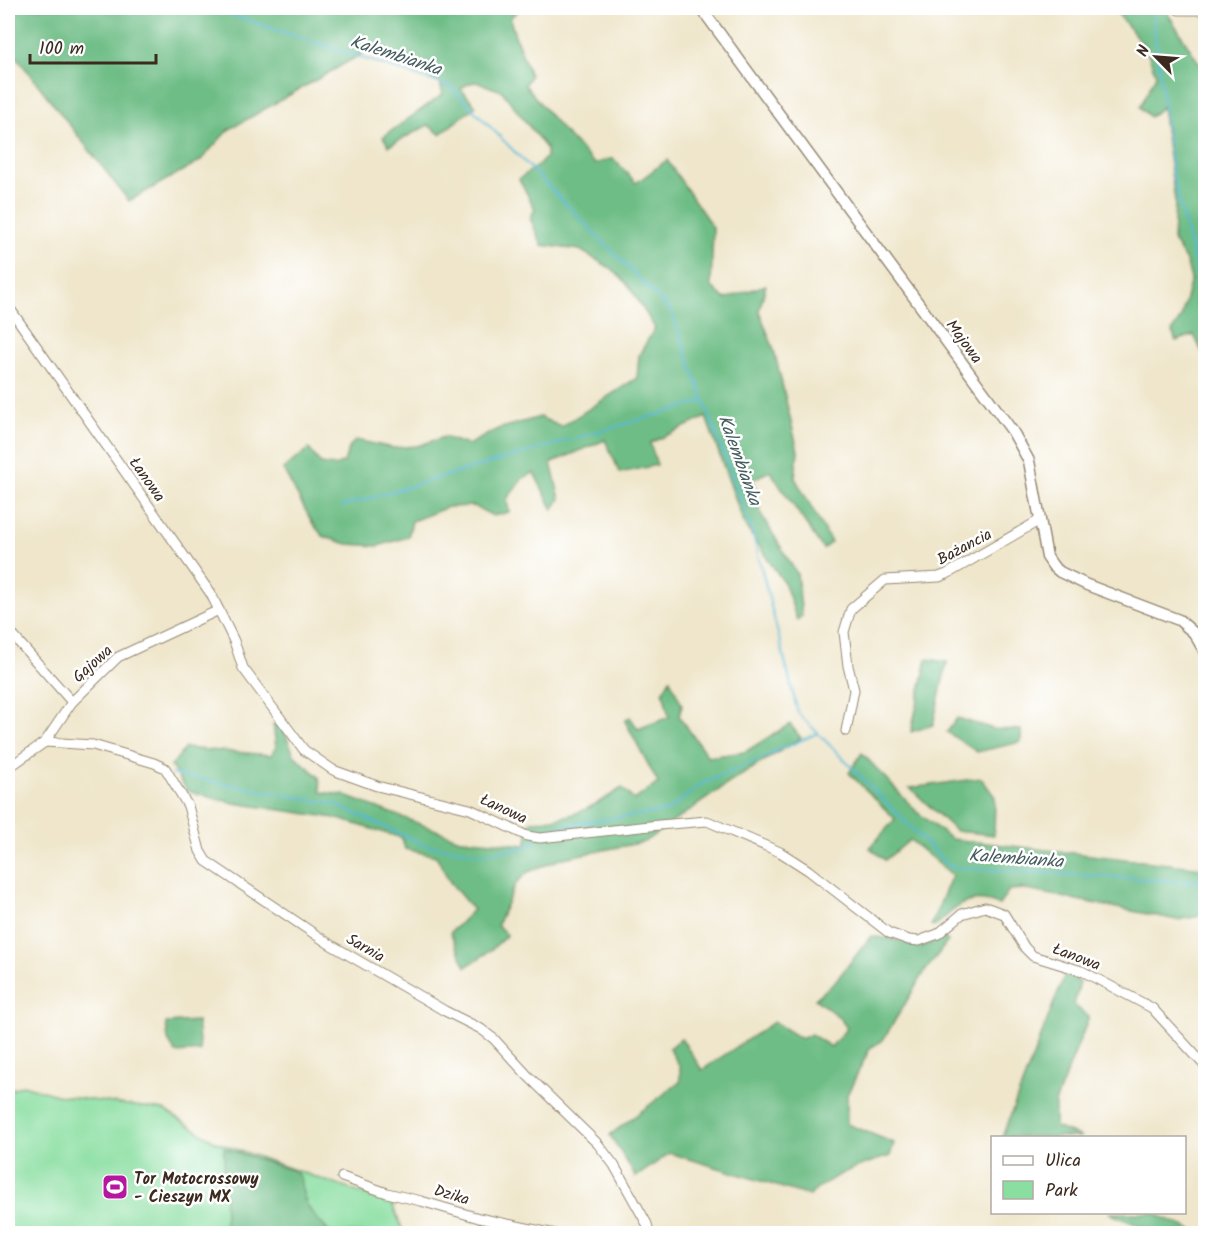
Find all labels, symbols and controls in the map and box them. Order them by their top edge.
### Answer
scale bar [30,27,156,65]
north arrow [1126,27,1186,87]
water label: Kalembianka [346,28,446,85]
text: 100 m [39,35,84,64]
text: N [1130,41,1157,61]
street label: Majowa [939,314,989,369]
water label: Kalembianka [709,411,769,511]
street label: Łanowa [122,452,171,507]
street label: Bażancia [933,522,997,572]
street label: Gajowa [67,639,119,689]
street label: Łanowa [476,788,531,831]
water label: Kalembianka [968,842,1066,877]
street label: Sarnia [341,927,389,969]
street label: Łanowa [1049,937,1104,978]
legend [991,1136,1186,1214]
text: Ulica [1045,1147,1081,1176]
place label: Tor Motocrossowy - Cieszyn MX [134,1167,259,1210]
sports icon: Tor Motocrossowy - Cieszyn MX [100,1172,130,1202]
text: Park [1045,1177,1078,1206]
street label: Dzika [431,1178,473,1213]

